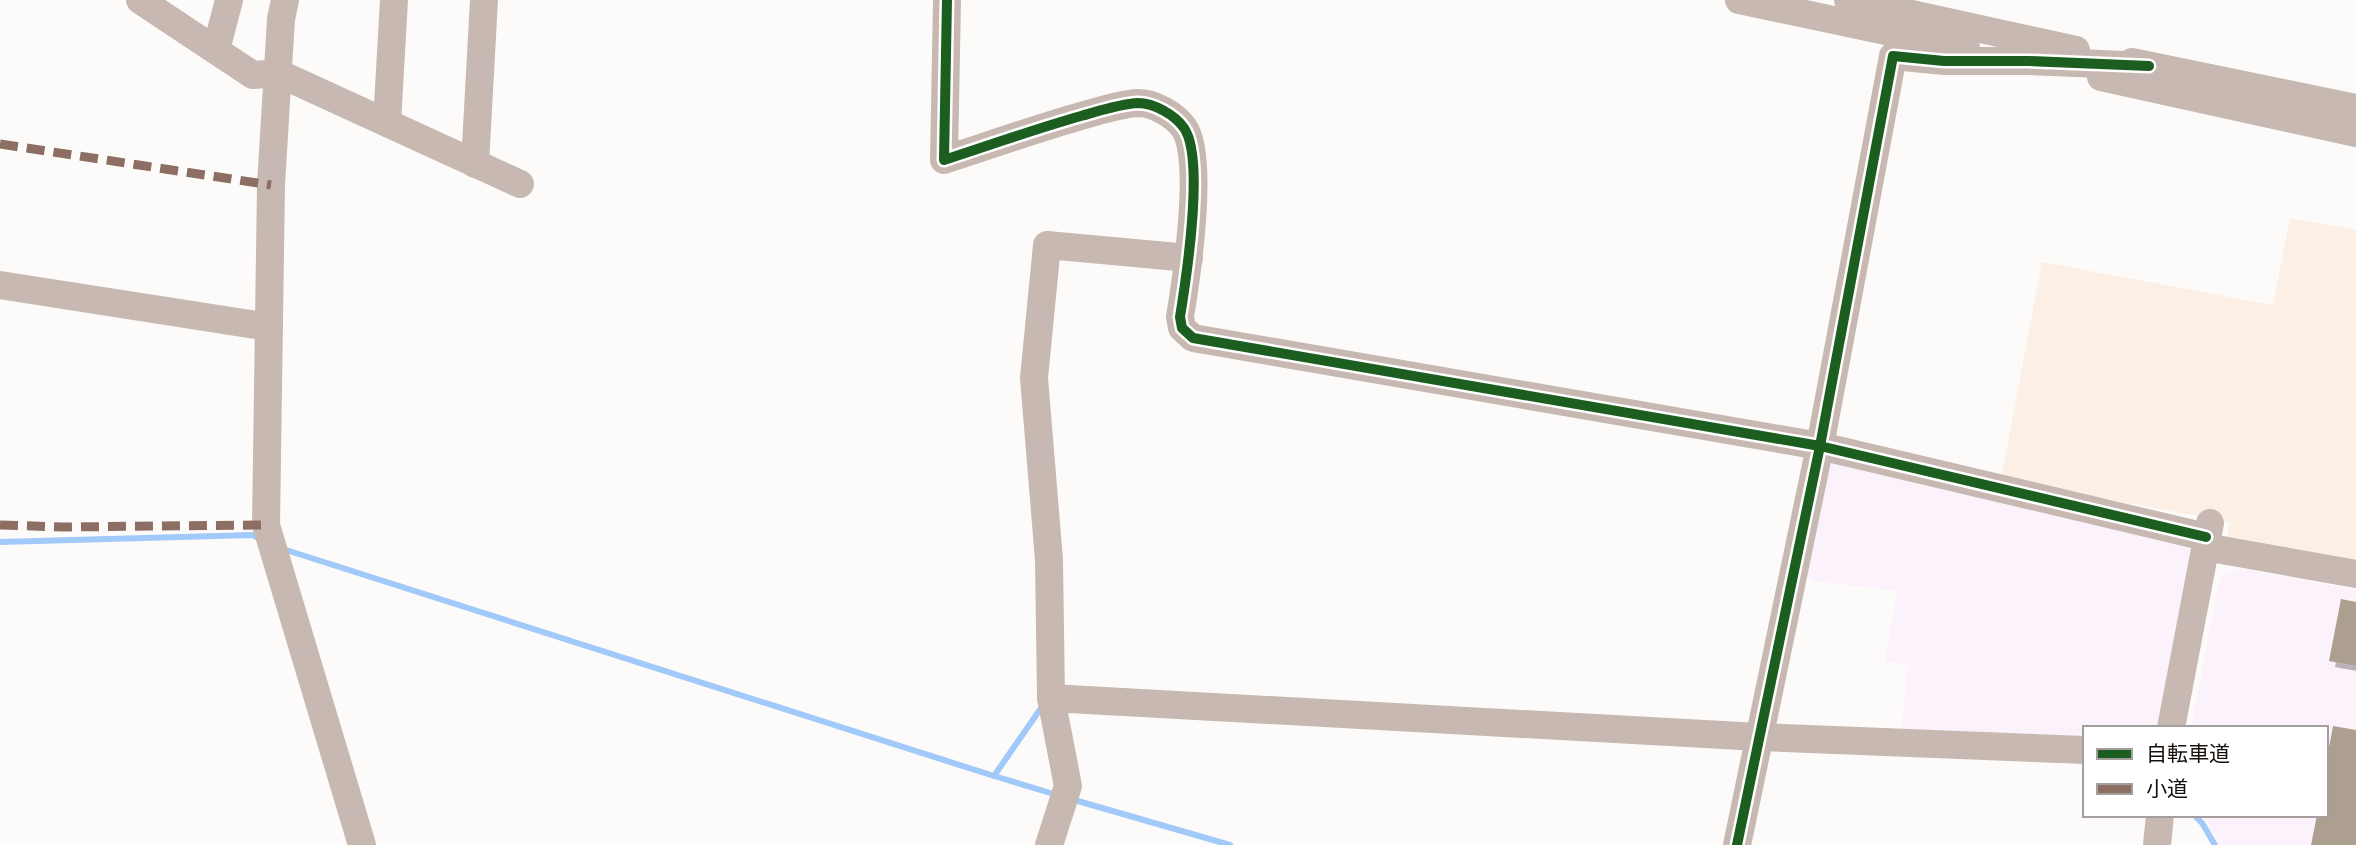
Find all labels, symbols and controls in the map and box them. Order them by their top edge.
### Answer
legend [2083,726,2328,817]
text: 自転車道 [2146,739,2230,768]
text: 小道 [2146,774,2188,803]

